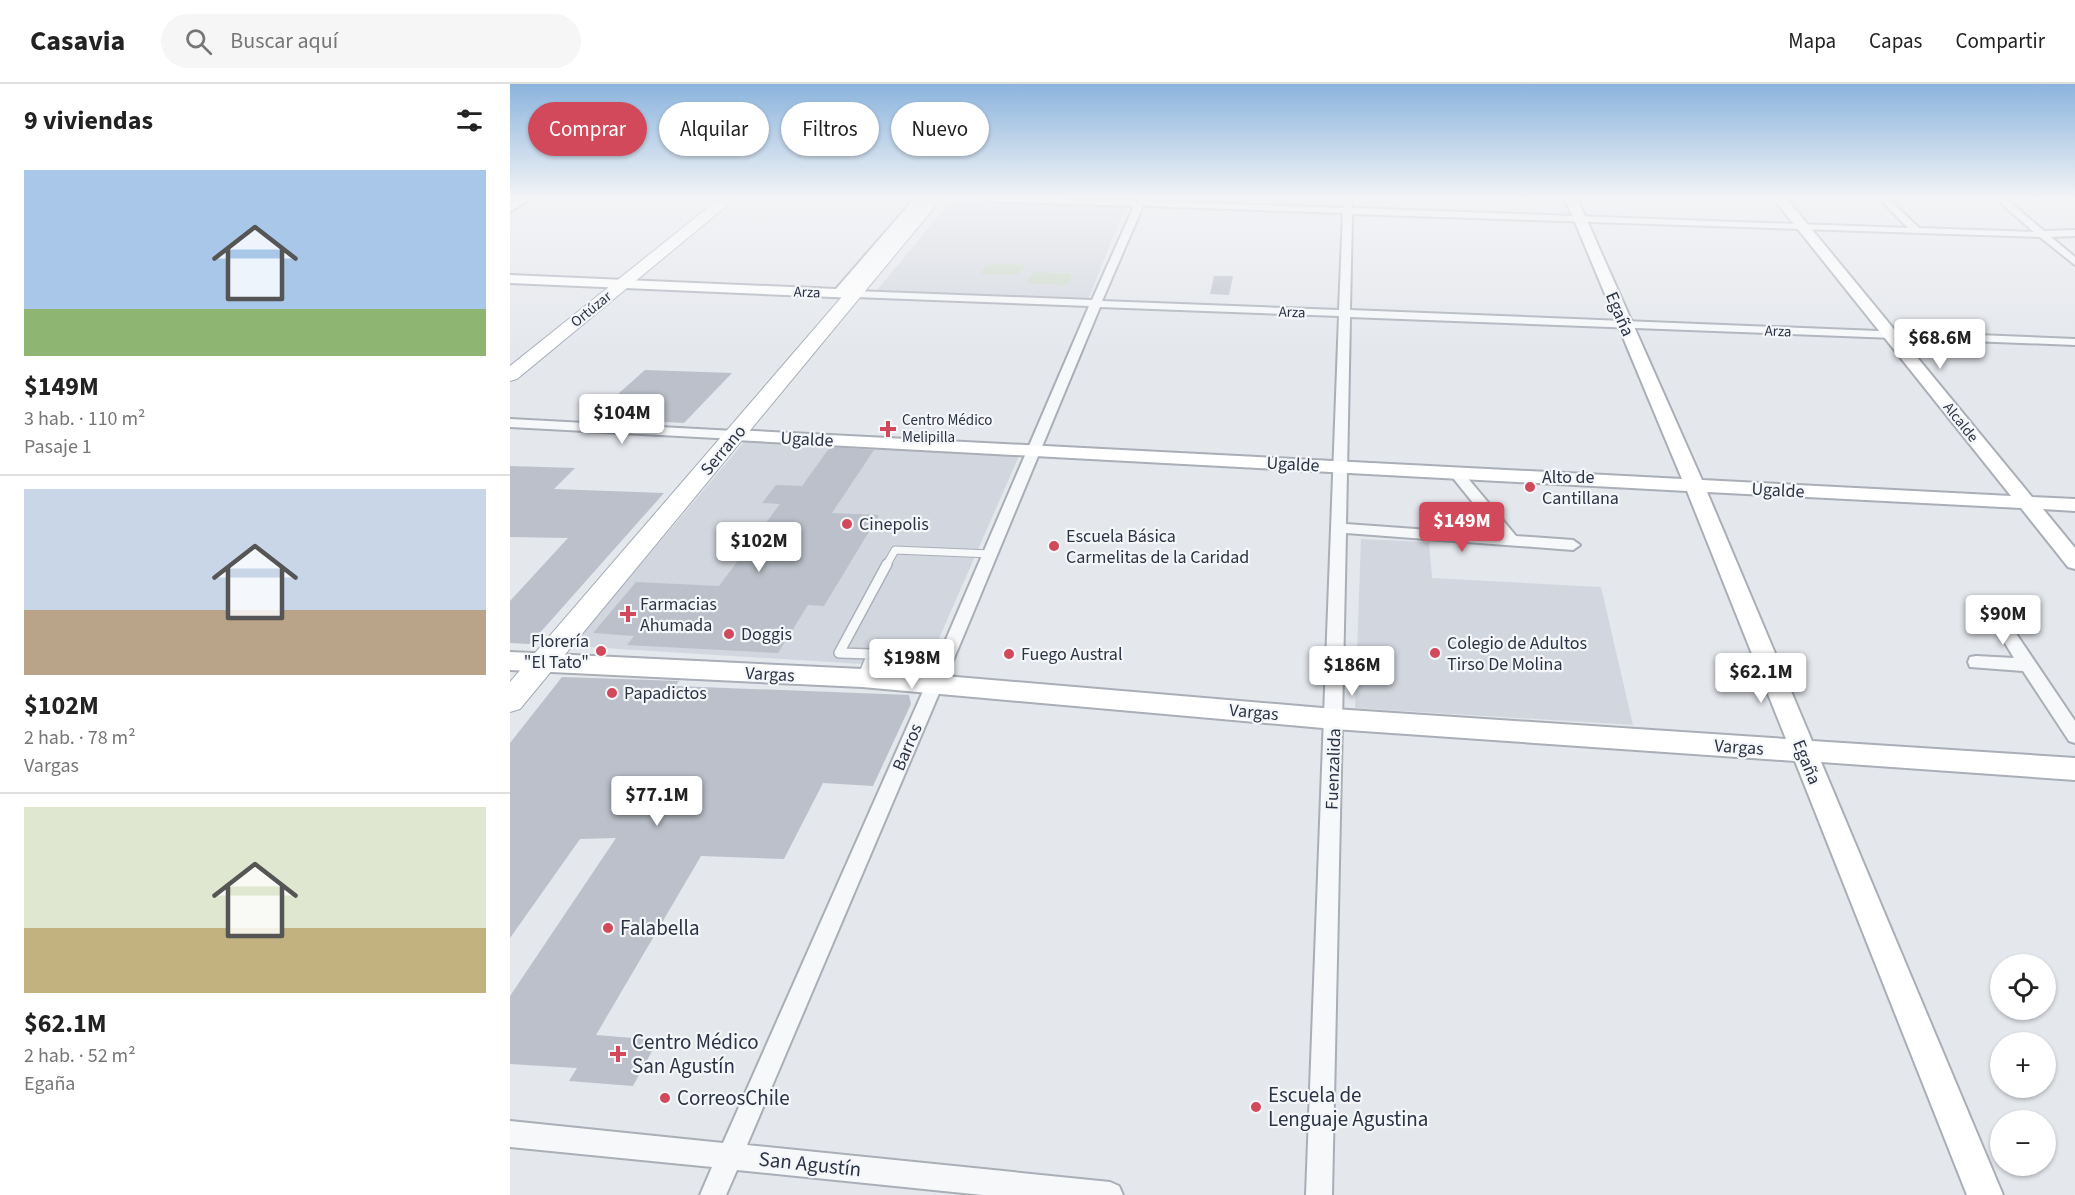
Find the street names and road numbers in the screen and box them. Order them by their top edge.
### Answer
street label: Arza [793,282,821,303]
street label: Ortúzar [566,286,617,332]
street label: Egaña [1599,288,1640,340]
street label: Arza [1278,302,1306,323]
street label: Arza [1764,321,1792,342]
street label: Alcalde [1938,398,1983,447]
street label: Serrano [695,420,752,481]
street label: Ugalde [780,426,834,453]
street label: Ugalde [1266,451,1320,478]
street label: Ugalde [1751,477,1805,504]
street label: Vargas [745,661,795,688]
street label: Vargas [1228,698,1280,727]
street label: Barros [886,720,929,775]
street label: Fuenzalida [1320,728,1347,810]
street label: Vargas [1713,733,1764,762]
street label: Egaña [1786,736,1827,788]
street label: San Agustín [757,1144,863,1184]

